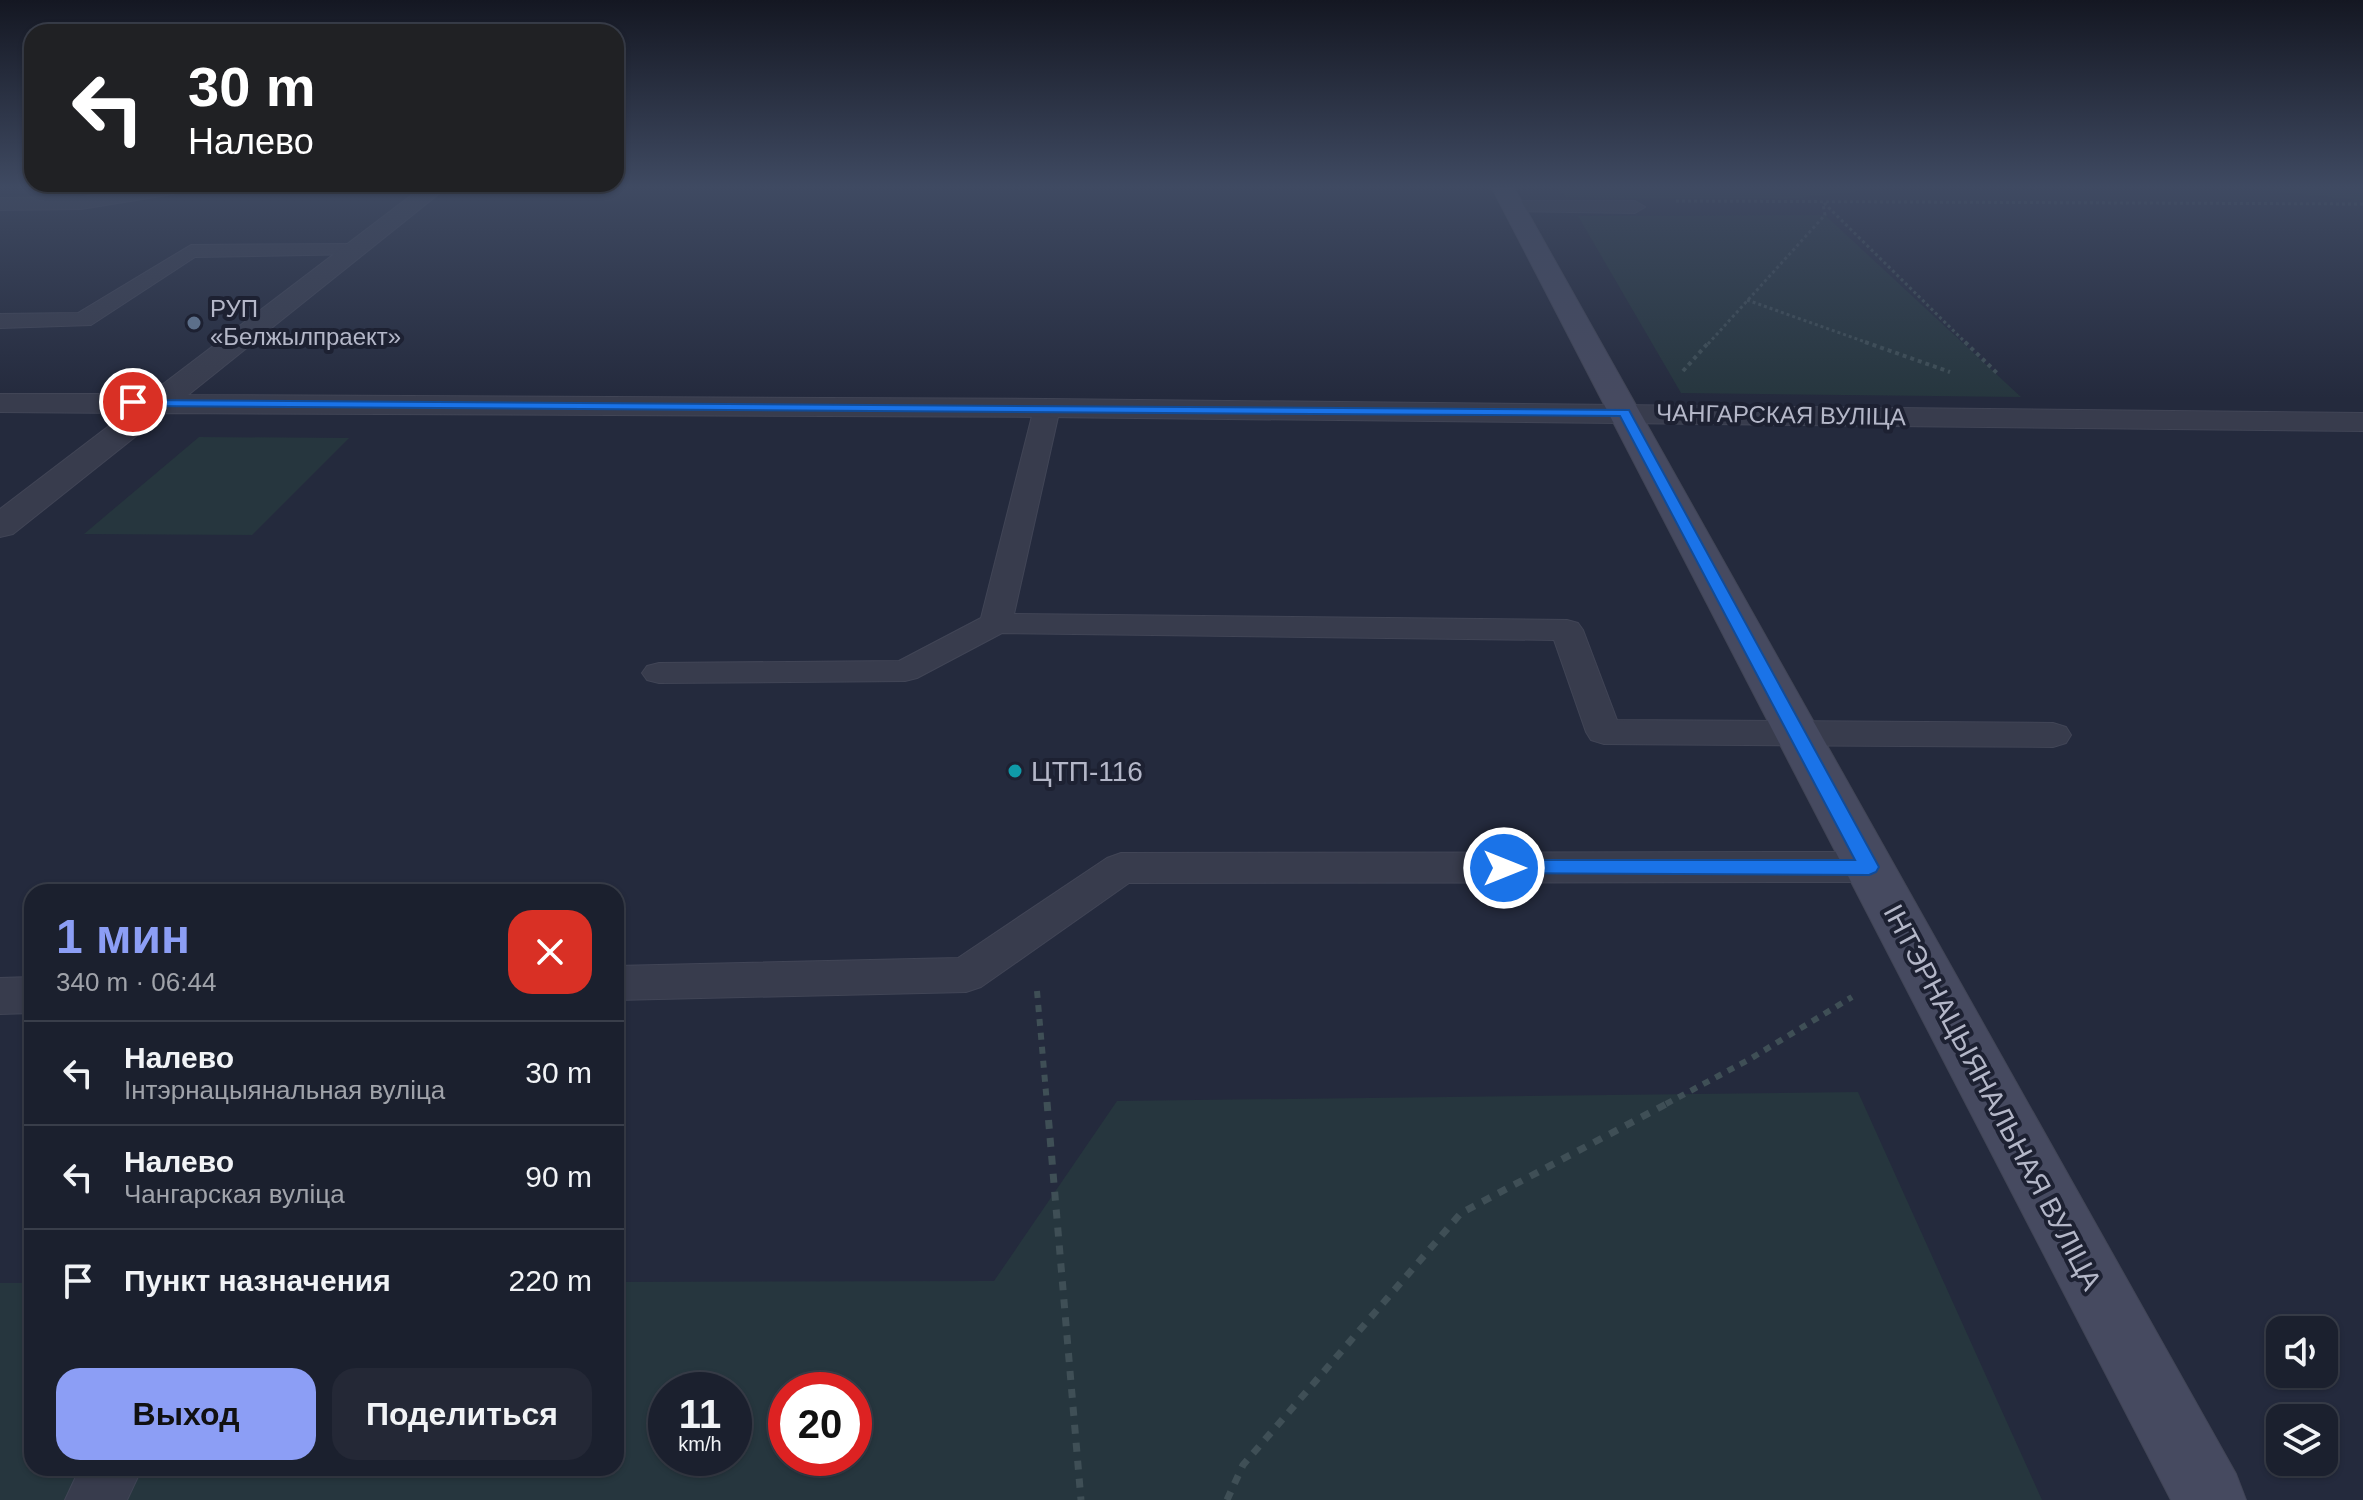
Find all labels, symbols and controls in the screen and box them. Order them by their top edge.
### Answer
text: 30 m [188,55,316,118]
icon: left [56,56,160,160]
text: Налево [188,121,314,162]
place label: РУП «Белжылпраект» [210,295,401,350]
marker: РУП «Белжылпраект» [185,314,203,332]
pin [99,368,167,436]
icon: arrive [111,380,155,424]
street label: ЧАНГАРСКАЯ ВУЛІЦА [1656,399,1906,430]
place label: ЦТП-116 [1031,756,1143,787]
marker: ЦТП-116 [1006,762,1024,780]
position arrow [1462,826,1546,910]
street label: ІНТЭРНАЦЫЯНАЛЬНАЯ ВУЛІЦА [1878,899,2108,1295]
text: 1 мин [56,910,190,963]
button: close [508,910,592,994]
text: 340 m · 06:44 [56,967,216,997]
text: Налево [124,1041,234,1074]
icon: left [56,1051,100,1095]
text: 30 m [525,1056,592,1089]
text: Інтэрнацыянальная вуліца [124,1075,445,1105]
text: Налево [124,1145,234,1178]
icon: left [56,1155,100,1199]
text: 90 m [525,1160,592,1193]
text: Чангарская вуліца [124,1179,345,1209]
icon: arrive [56,1259,100,1303]
text: Пункт назначения [124,1264,391,1297]
text: 220 m [509,1264,592,1297]
map controls [2266,1316,2338,1476]
button: sound [2266,1316,2338,1388]
button: Выход [56,1368,316,1460]
button: Поделиться [332,1368,592,1460]
speed limit sign: 20 [768,1372,872,1476]
text: 11 [679,1392,721,1436]
button: layers [2266,1404,2338,1476]
text: km/h [678,1433,722,1455]

